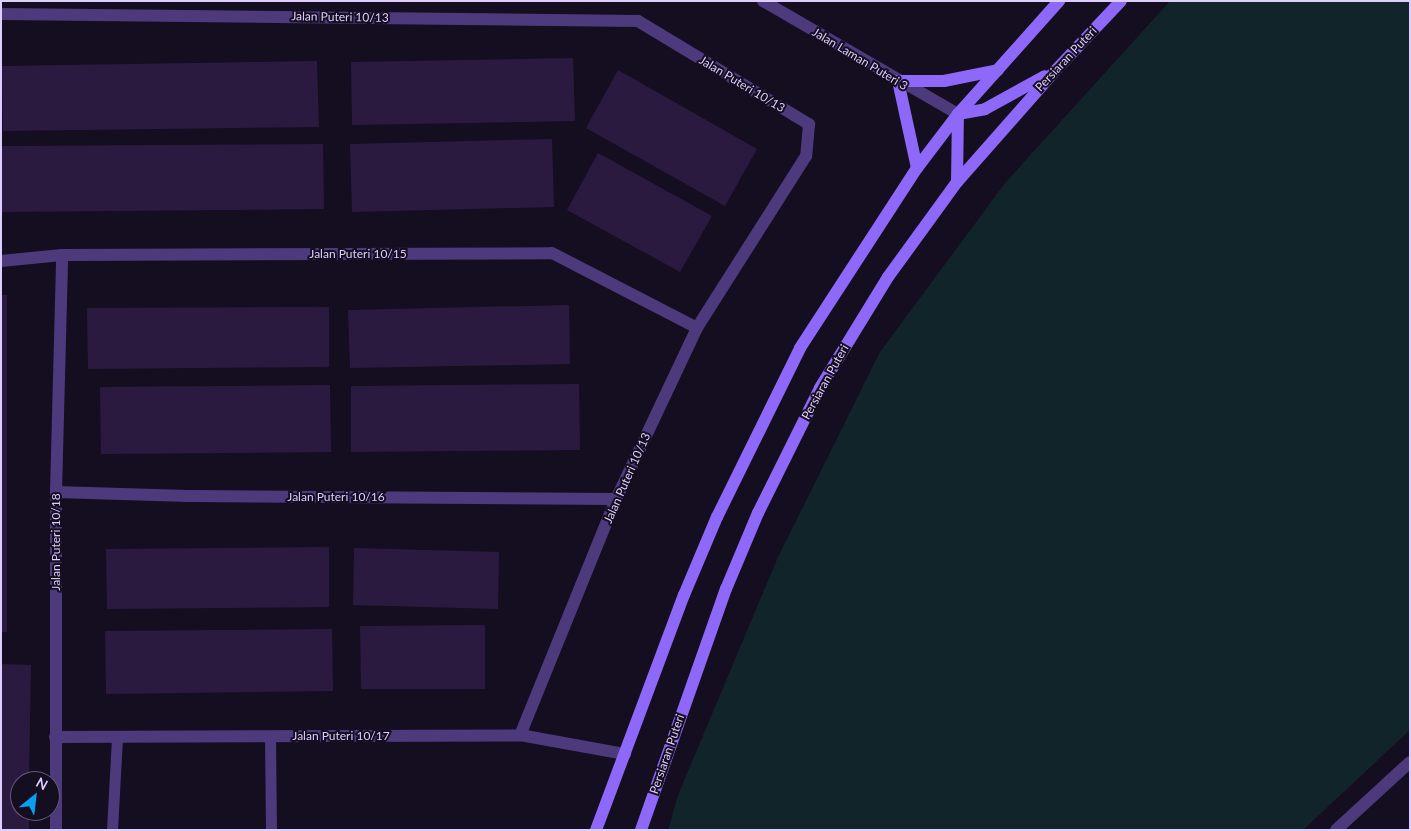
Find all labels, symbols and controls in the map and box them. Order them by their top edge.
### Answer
street label: Jalan Puteri 10/13 [291,9,389,25]
street label: Persiaran Puteri [1032,24,1100,94]
street label: Jalan Laman Puteri 3 [810,25,910,93]
street label: Jalan Puteri 10/13 [697,53,787,115]
street label: Jalan Puteri 10/15 [309,247,407,261]
street label: Persiaran Puteri [799,342,851,422]
street label: Jalan Puteri 10/13 [601,431,653,525]
street label: Jalan Puteri 10/16 [287,490,385,504]
street label: Jalan Puteri 10/18 [49,493,63,591]
street label: Persiaran Puteri [647,712,687,796]
street label: Jalan Puteri 10/17 [292,729,390,743]
north arrow [10,771,60,821]
text: N [33,773,51,793]

